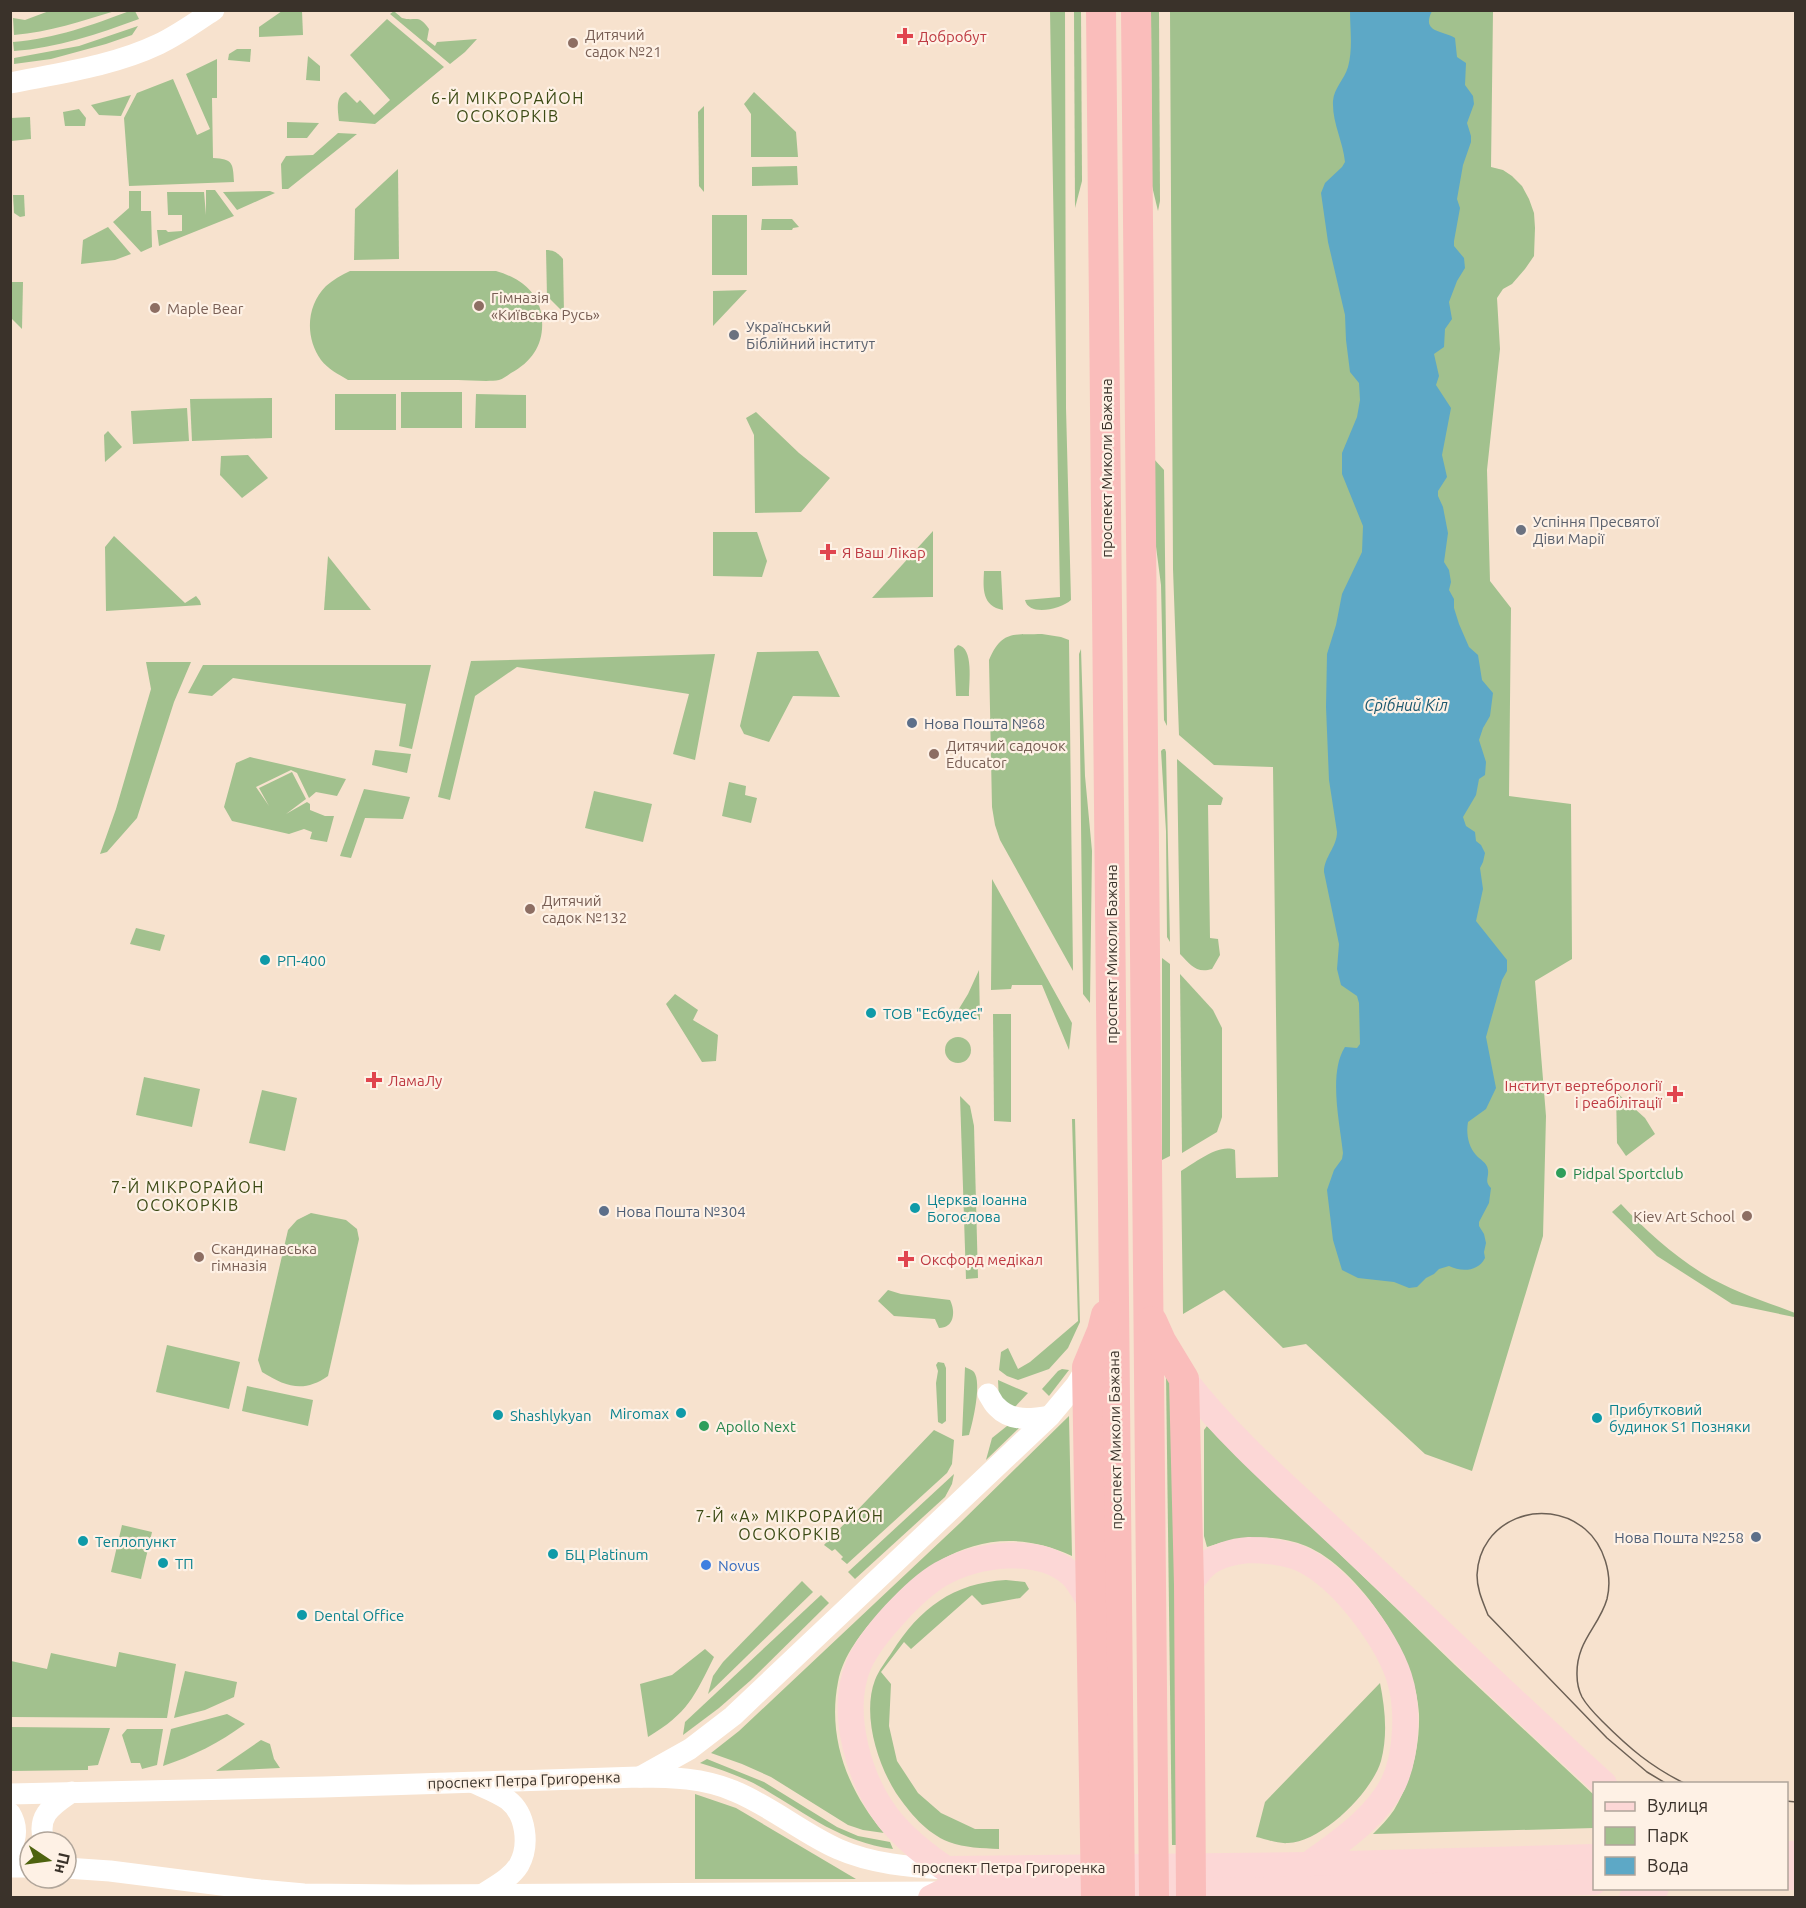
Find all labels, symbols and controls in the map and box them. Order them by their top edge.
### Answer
place label: Дитячий садок №21 [585,26,662,60]
marker: Добробут [896,27,914,45]
place label: Добробут [918,28,987,45]
marker: Дитячий садок №21 [566,36,580,50]
district label: 6-Й МІКРОРАЙОН ОСОКОРКІВ [431,88,585,125]
place label: Гімназія «Київська Русь» [491,289,600,323]
marker: Гімназія «Київська Русь» [472,299,486,313]
place label: Maple Bear [167,300,244,317]
marker: Maple Bear [148,301,162,315]
place label: Український Біблійний інститут [746,318,876,352]
marker: Український Біблійний інститут [727,328,741,342]
street label: проспект Миколи Бажана [1098,378,1115,558]
place label: Успіння Пресвятої Діви Марії [1533,513,1659,547]
marker: Успіння Пресвятої Діви Марії [1514,523,1528,537]
marker: Я Ваш Лікар [819,543,837,561]
place label: Я Ваш Лікар [842,544,926,561]
water label: Срібний Кіл [1364,696,1448,714]
place label: Нова Пошта №68 [924,715,1045,732]
marker: Нова Пошта №68 [905,716,919,730]
place label: Дитячий садочок Educator [946,737,1066,771]
marker: Дитячий садочок Educator [927,747,941,761]
street label: проспект Миколи Бажана [1103,864,1120,1044]
place label: Дитячий садок №132 [542,892,627,926]
marker: Дитячий садок №132 [523,902,537,916]
place label: РП-400 [277,952,326,969]
marker: РП-400 [258,953,272,967]
place label: ТОВ "Есбудес" [883,1005,983,1022]
marker: ТОВ "Есбудес" [864,1006,878,1020]
marker: ЛамаЛу [365,1071,383,1089]
place label: ЛамаЛу [388,1072,442,1089]
place label: Інститут вертебрології і реабілітації [1505,1077,1662,1111]
marker: Інститут вертебрології і реабілітації [1666,1085,1684,1103]
place label: Pidpal Sportclub [1573,1165,1683,1182]
marker: Pidpal Sportclub [1554,1166,1568,1180]
district label: 7-Й МІКРОРАЙОН ОСОКОРКІВ [111,1177,265,1214]
place label: Церква Іоанна Богослова [927,1191,1027,1225]
marker: Церква Іоанна Богослова [908,1201,922,1215]
place label: Нова Пошта №304 [616,1203,746,1220]
marker: Нова Пошта №304 [597,1204,611,1218]
place label: Kiev Art School [1633,1208,1735,1225]
marker: Kiev Art School [1740,1209,1754,1223]
place label: Скандинавська гімназія [211,1240,317,1274]
marker: Скандинавська гімназія [192,1250,206,1264]
marker: Оксфорд медікал [897,1250,915,1268]
place label: Оксфорд медікал [920,1251,1043,1268]
street label: проспект Миколи Бажана [1105,1350,1125,1530]
place label: Прибутковий будинок S1 Позняки [1609,1401,1751,1435]
place label: Miromax [610,1405,669,1422]
marker: Miromax [674,1406,688,1420]
place label: Shashlykyan [510,1407,591,1424]
marker: Shashlykyan [491,1408,505,1422]
marker: Прибутковий будинок S1 Позняки [1590,1411,1604,1425]
place label: Apollo Next [716,1418,796,1435]
marker: Apollo Next [697,1419,711,1433]
district label: 7-Й «А» МІКРОРАЙОН ОСОКОРКІВ [696,1506,884,1543]
place label: Нова Пошта №258 [1614,1529,1744,1546]
marker: Нова Пошта №258 [1749,1530,1763,1544]
place label: Теплопункт [95,1533,176,1550]
marker: Теплопункт [76,1534,90,1548]
place label: БЦ Platinum [565,1546,649,1563]
marker: БЦ Platinum [546,1547,560,1561]
place label: ТП [175,1555,194,1572]
marker: ТП [156,1556,170,1570]
place label: Novus [718,1557,760,1574]
marker: Novus [699,1558,713,1572]
place label: Dental Office [314,1607,404,1624]
marker: Dental Office [295,1608,309,1622]
street label: проспект Петра Григоренка [427,1768,621,1792]
legend [1593,1782,1788,1890]
text: Вулиця [1647,1795,1708,1815]
text: Парк [1647,1825,1688,1845]
north arrow [18,1830,78,1890]
text: Пн [51,1851,74,1876]
text: Вода [1647,1855,1689,1875]
street label: проспект Петра Григоренка [912,1859,1106,1876]

